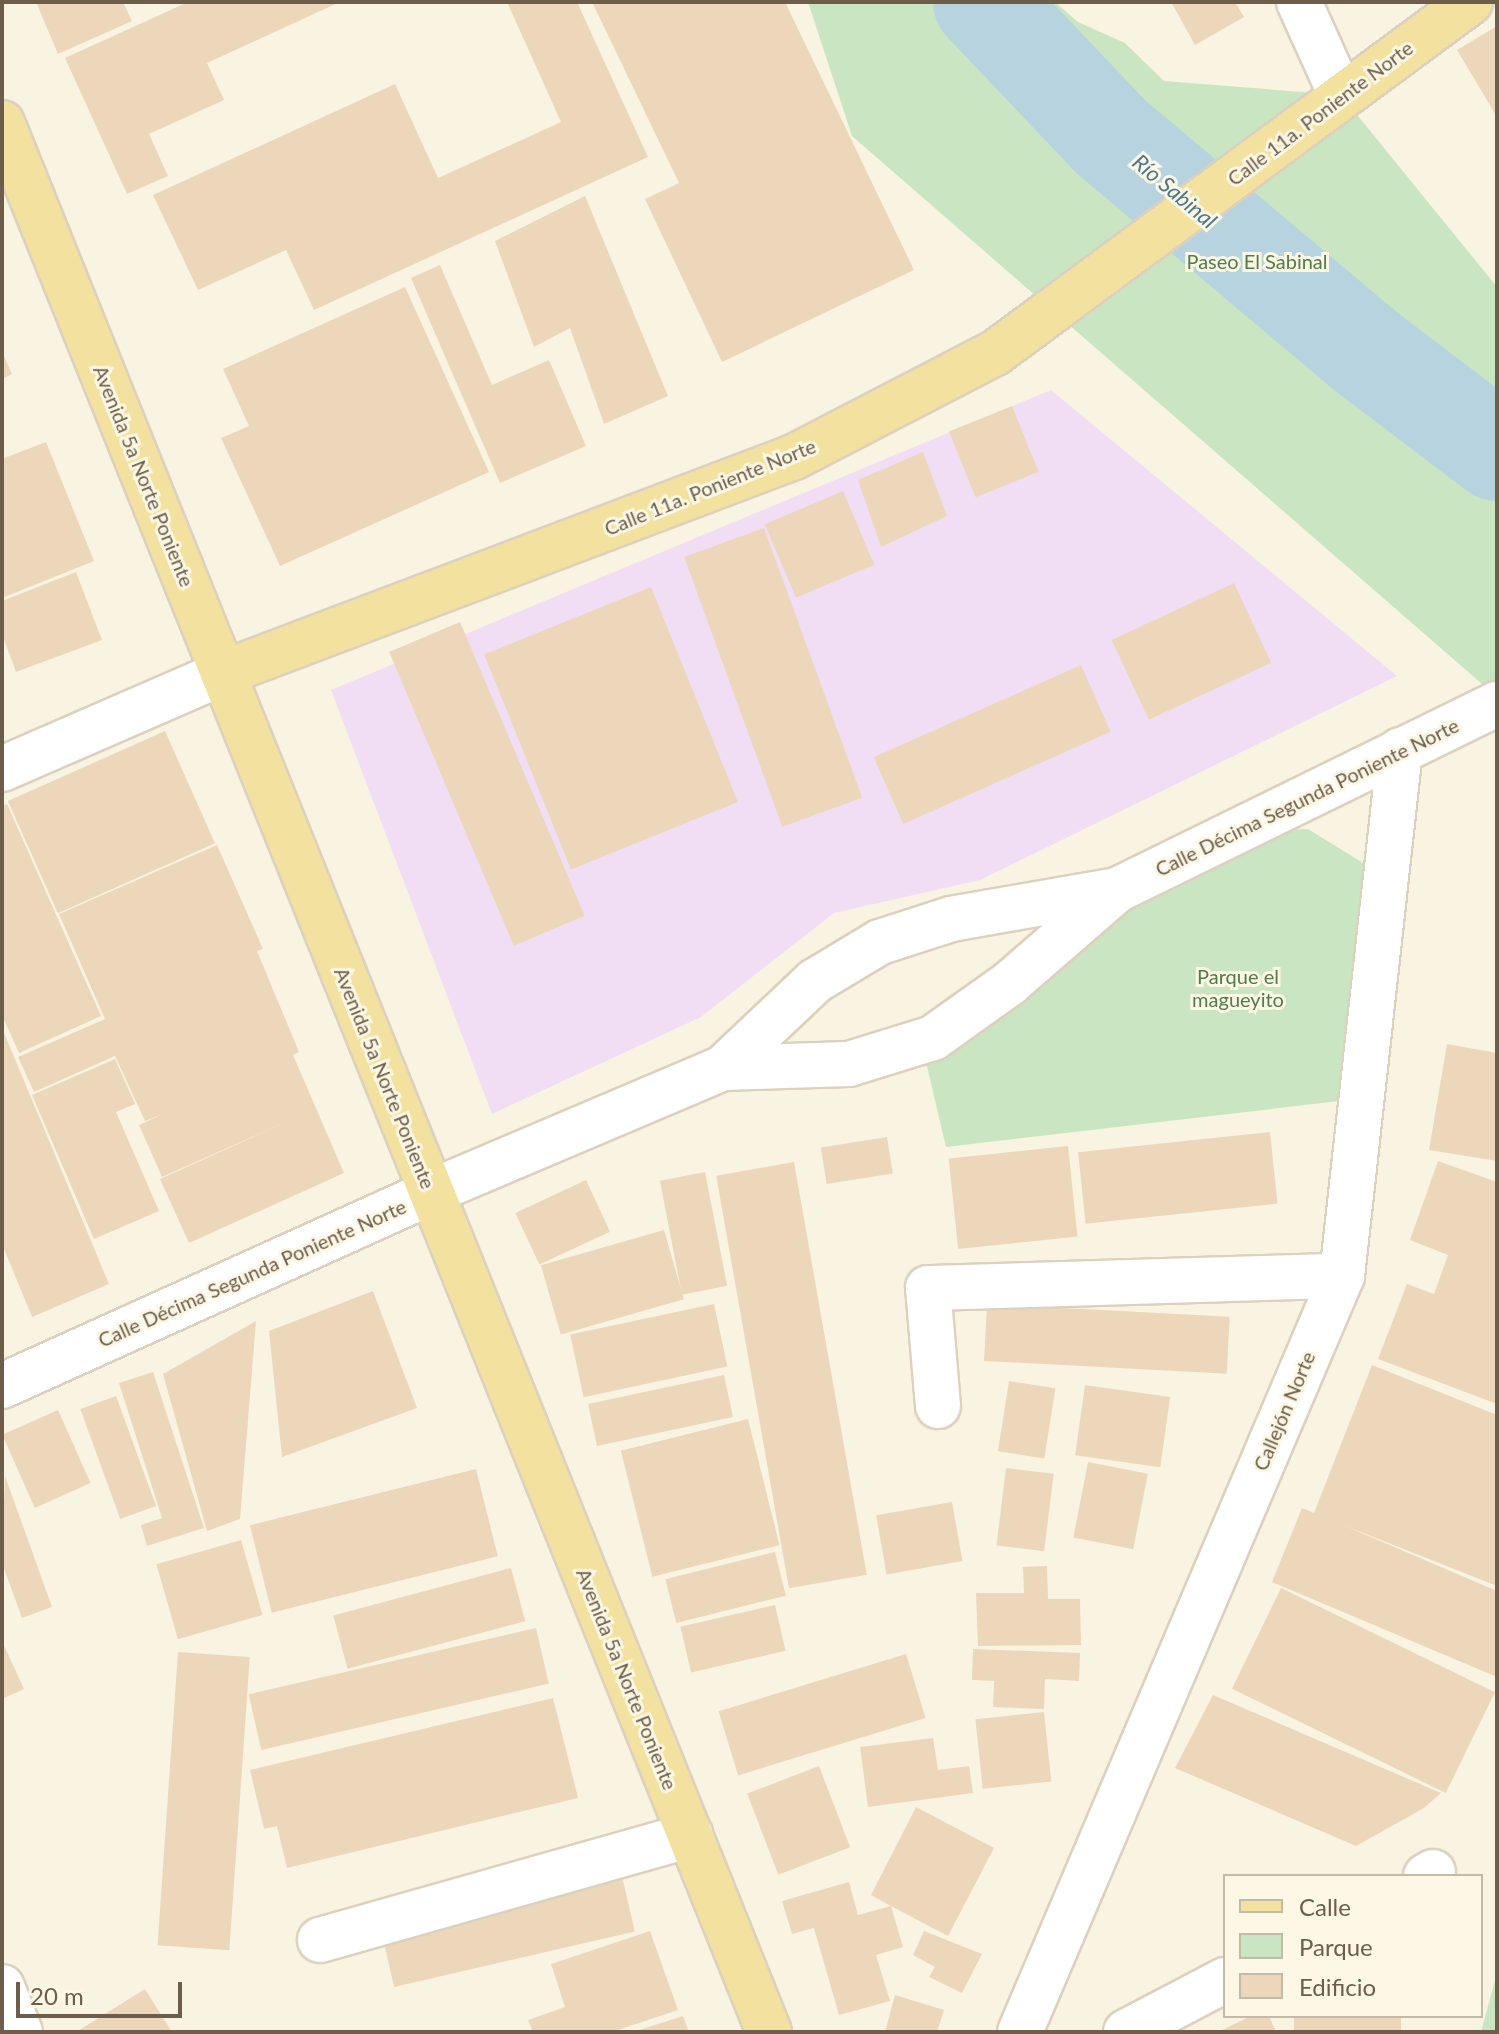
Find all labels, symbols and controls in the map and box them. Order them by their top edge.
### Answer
street label: Calle 11a. Poniente Norte [1223,35,1417,191]
water label: Río Sabinal [1128,148,1222,234]
park label: Paseo El Sabinal [1186,249,1328,273]
street label: Avenida 5a Norte Poniente [89,362,199,590]
street label: Calle 11a. Poniente Norte [601,434,819,540]
street label: Calle Décima Segunda Poniente Norte [1151,713,1463,881]
street label: Avenida 5a Norte Poniente [330,964,440,1192]
park label: Parque el magueyito [1192,964,1284,1011]
street label: Calle Décima Segunda Poniente Norte [94,1194,410,1352]
street label: Callejón Norte [1248,1348,1320,1474]
street label: Avenida 5a Norte Poniente [572,1565,682,1793]
legend [1223,1874,1483,2018]
text: Calle [1299,1892,1351,1921]
text: Parque [1299,1932,1373,1961]
scale bar [20,1966,186,2016]
text: Edificio [1299,1972,1376,2001]
text: 20 m [30,1981,84,2010]

